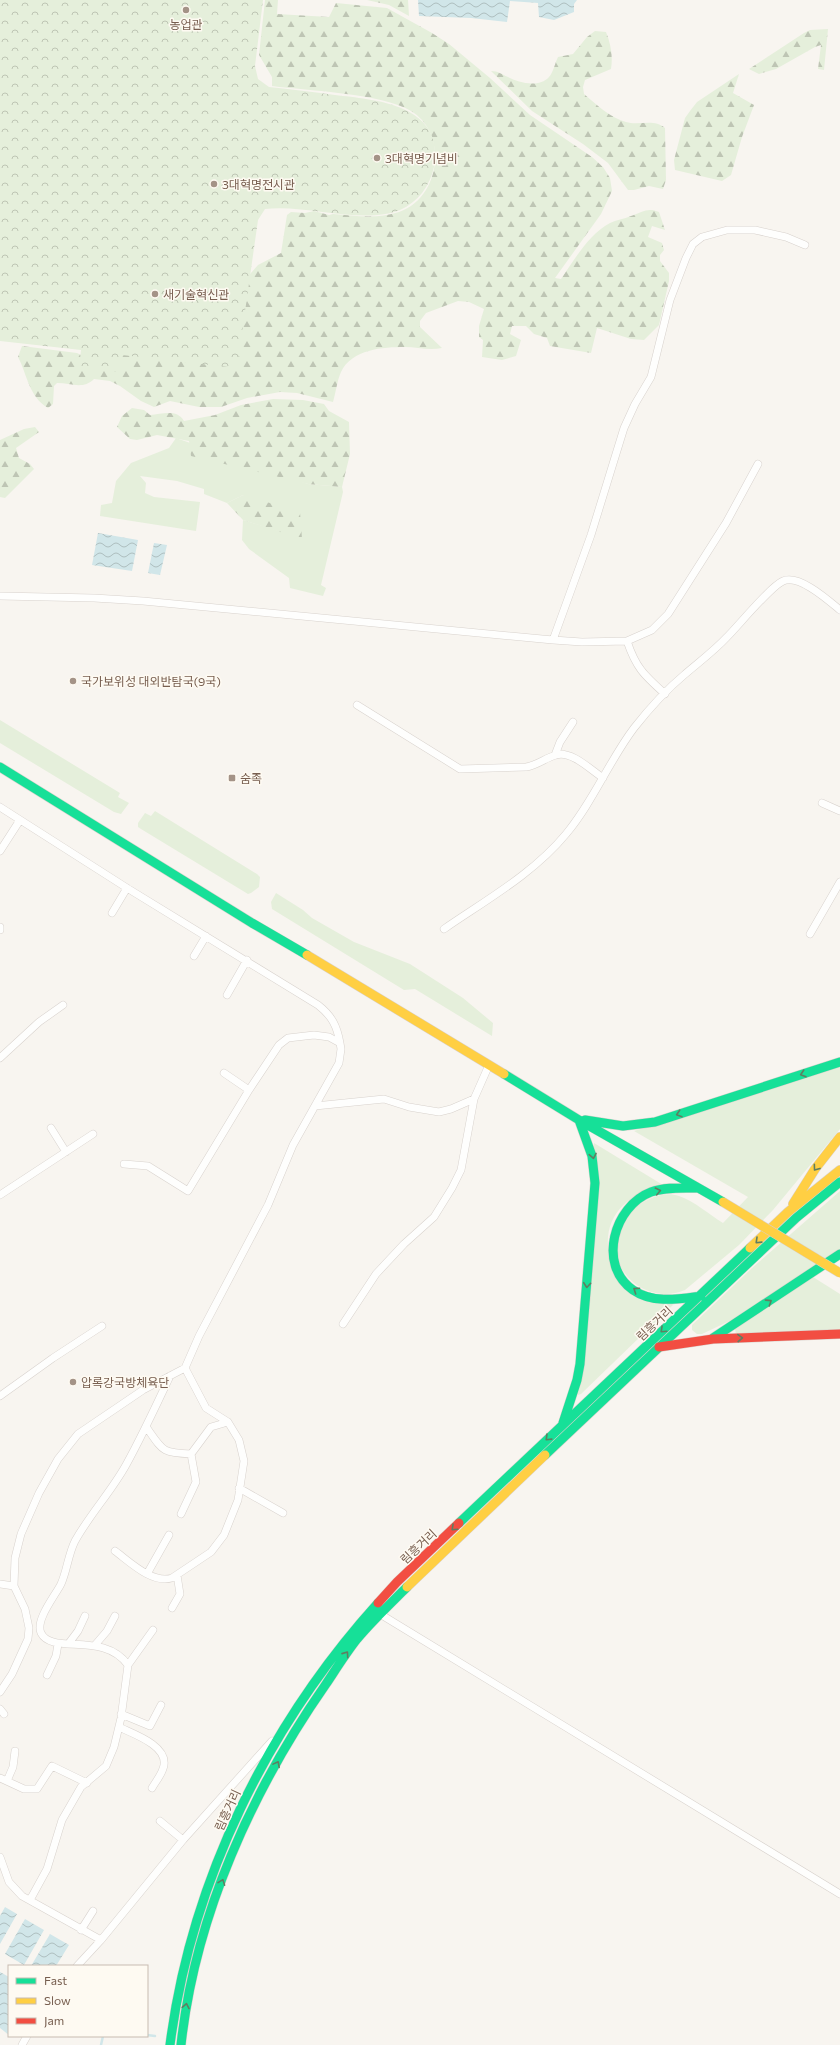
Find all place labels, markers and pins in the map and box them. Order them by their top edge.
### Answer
marker: 농업관 [181,5,191,15]
place label: 농업관 [169,17,203,31]
place label: 3대혁명기념비 [385,151,458,165]
marker: 3대혁명기념비 [372,153,382,163]
place label: 3대혁명전시관 [222,177,295,191]
marker: 3대혁명전시관 [209,179,219,189]
place label: 새기술혁신관 [163,287,229,301]
marker: 새기술혁신관 [150,289,160,299]
place label: 국가보위성 대외반탐국(9국) [81,674,221,688]
marker: 국가보위성 대외반탐국(9국) [68,676,78,686]
place label: 숨족 [240,771,262,785]
marker: 숨족 [227,773,237,783]
place label: 압록강국방체육단 [81,1375,169,1389]
marker: 압록강국방체육단 [68,1377,78,1387]

